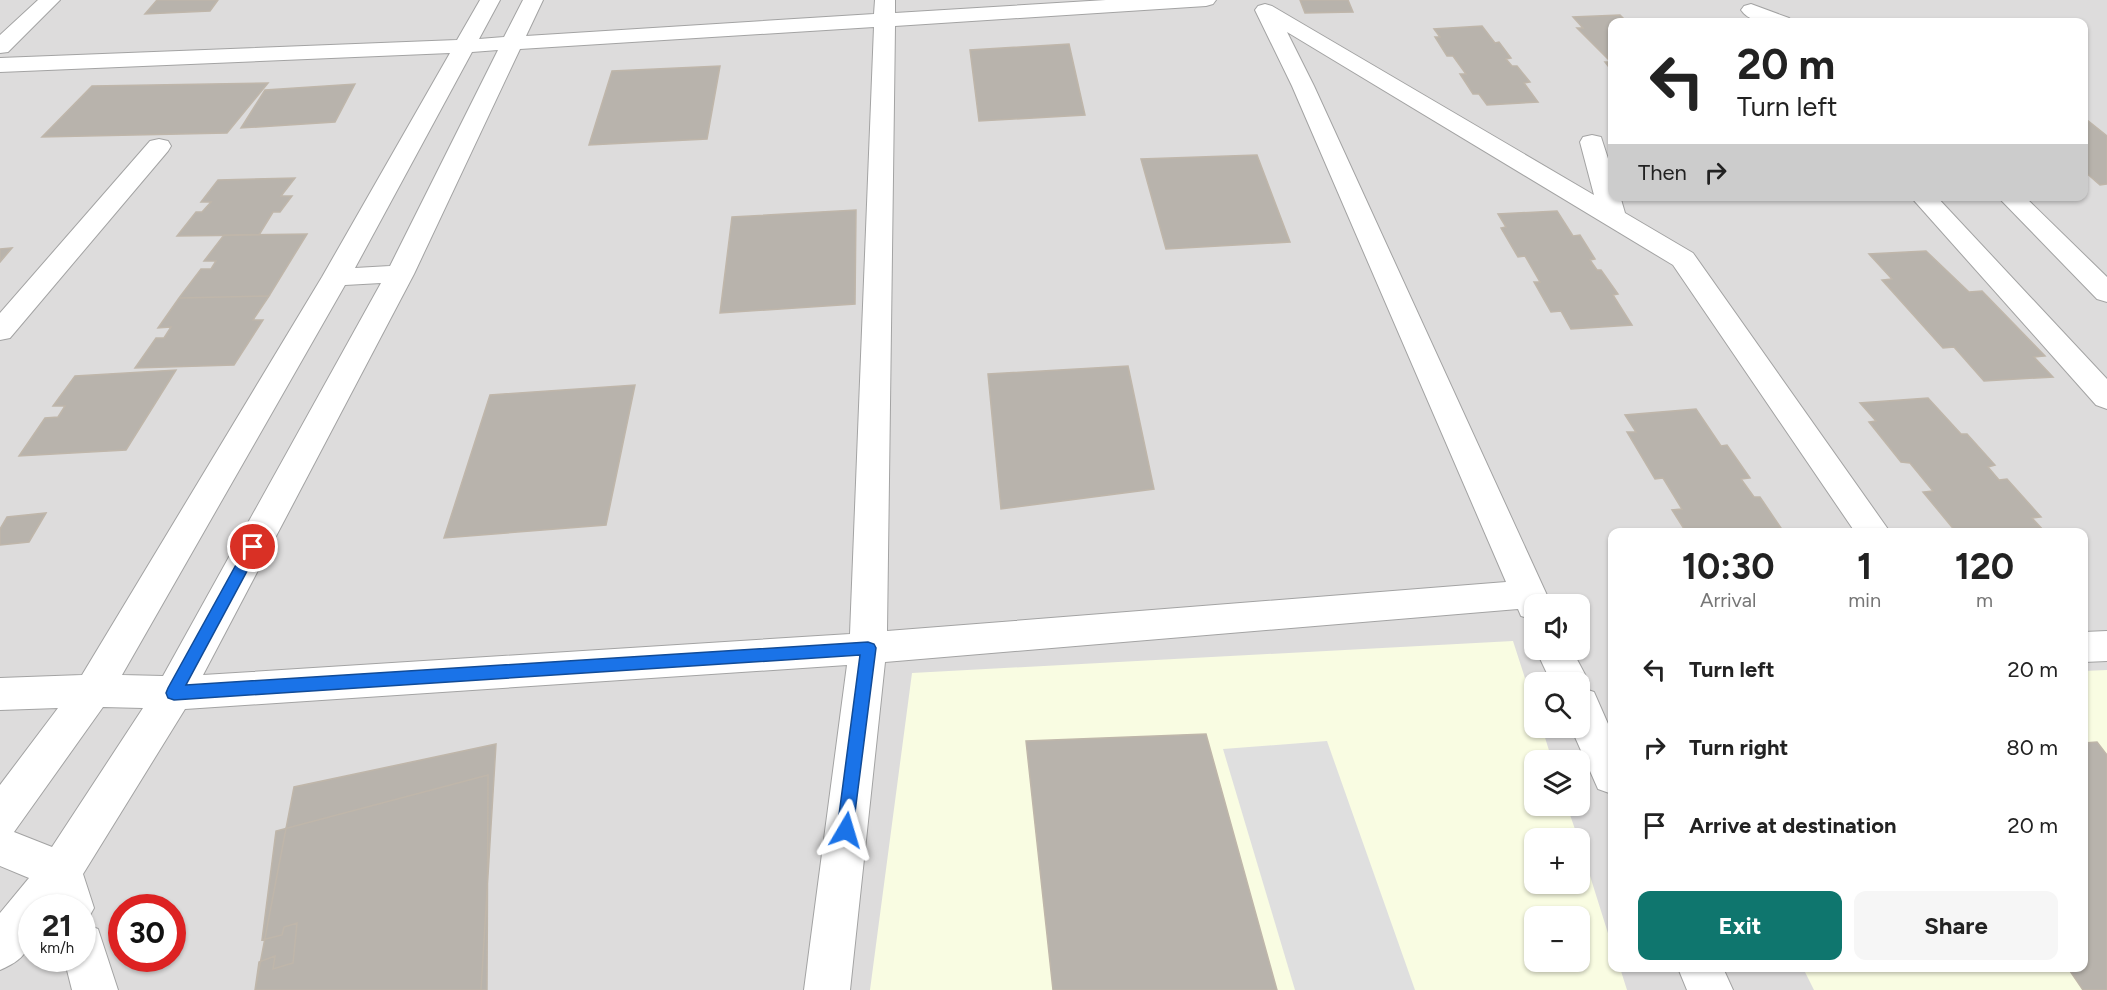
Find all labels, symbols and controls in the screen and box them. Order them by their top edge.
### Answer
text: 20 m [1737,39,1835,90]
icon: left [1638,42,1716,120]
text: Turn left [1737,90,1837,123]
icon: right [1699,156,1732,189]
text: Then [1638,159,1687,186]
pin [227,521,278,572]
icon: arrive [236,530,269,563]
text: 10:30 [1682,545,1774,588]
text: 1 [1857,545,1872,588]
text: 120 [1955,545,2014,588]
text: Arrival [1700,588,1756,612]
text: min [1848,588,1881,612]
text: m [1976,588,1993,612]
map controls [1524,594,1590,972]
button: sound [1524,594,1590,660]
icon: left [1638,653,1671,686]
text: Turn left [1689,656,1775,683]
text: 20 m [2007,656,2058,683]
button: search [1524,672,1590,738]
icon: right [1638,731,1671,764]
text: Turn right [1689,734,1788,761]
text: 80 m [2006,734,2058,761]
button: layers [1524,750,1590,816]
position arrow [814,798,878,862]
icon: arrive [1638,809,1671,842]
text: Arrive at destination [1689,812,1897,839]
text: 20 m [2007,812,2058,839]
button: + [1524,828,1590,894]
button: Exit [1638,891,1842,960]
button: Share [1854,891,2058,960]
speed limit sign: 30 [108,894,186,972]
button: − [1524,906,1590,972]
text: 21 [42,907,72,944]
text: km/h [40,939,74,957]

